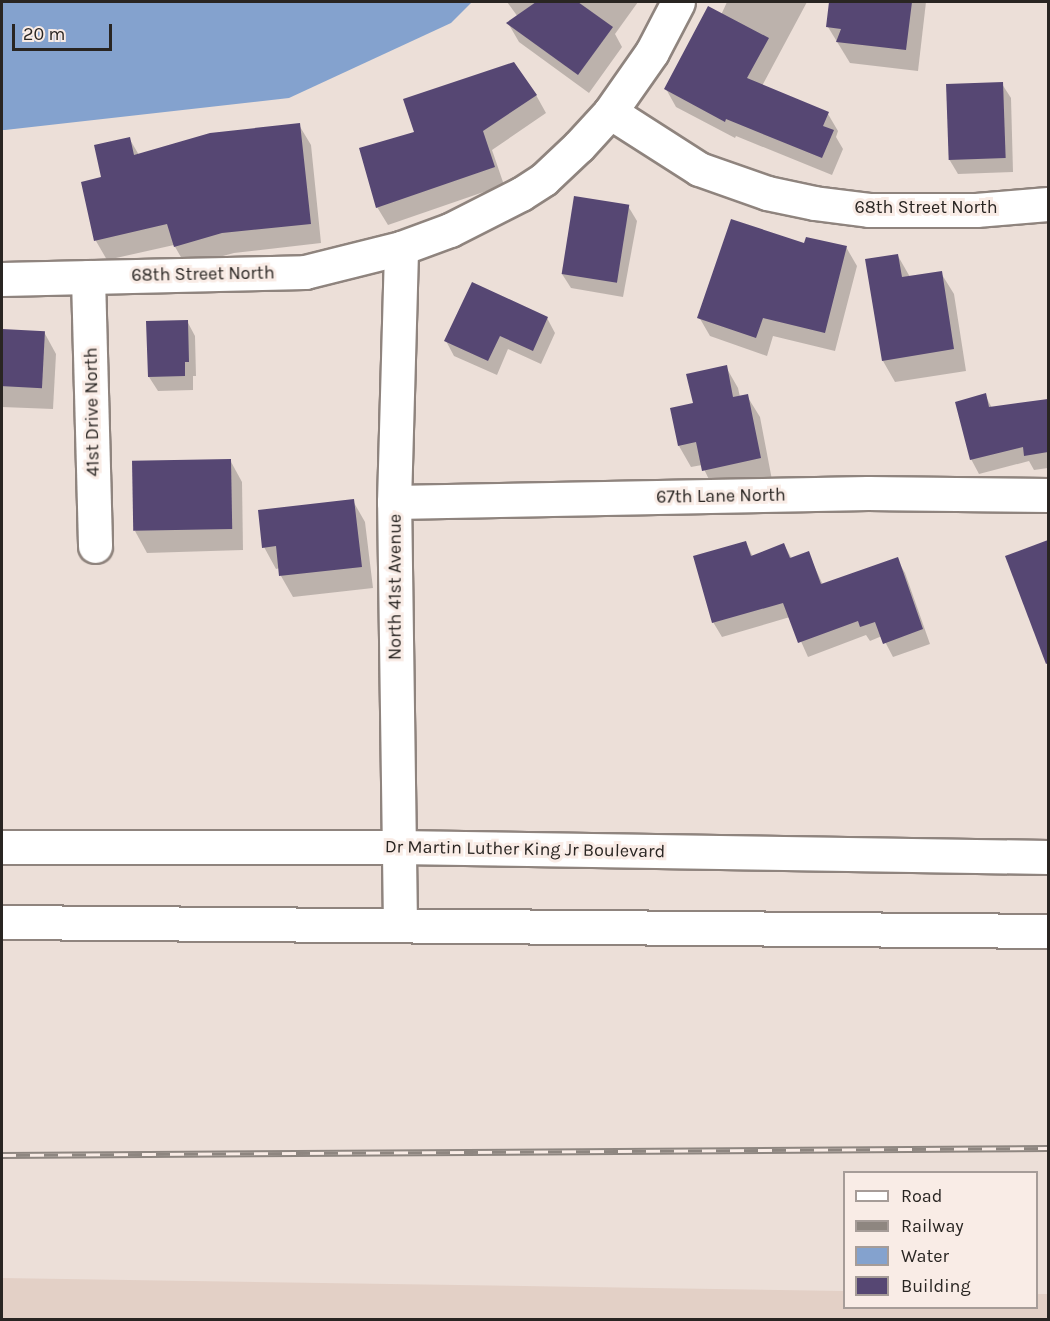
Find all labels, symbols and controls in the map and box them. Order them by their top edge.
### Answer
scale bar [15,12,116,50]
text: 20 m [23,23,65,45]
street label: 68th Street North [854,196,998,218]
street label: 68th Street North [131,262,275,286]
street label: 41st Drive North [80,347,104,477]
street label: 67th Lane North [656,484,786,508]
street label: North 41st Avenue [384,514,406,660]
street label: Dr Martin Luther King Jr Boulevard [385,836,665,862]
legend [843,1171,1038,1309]
text: Road [901,1185,942,1207]
text: Railway [901,1215,964,1237]
text: Water [901,1245,949,1267]
text: Building [901,1275,971,1297]

